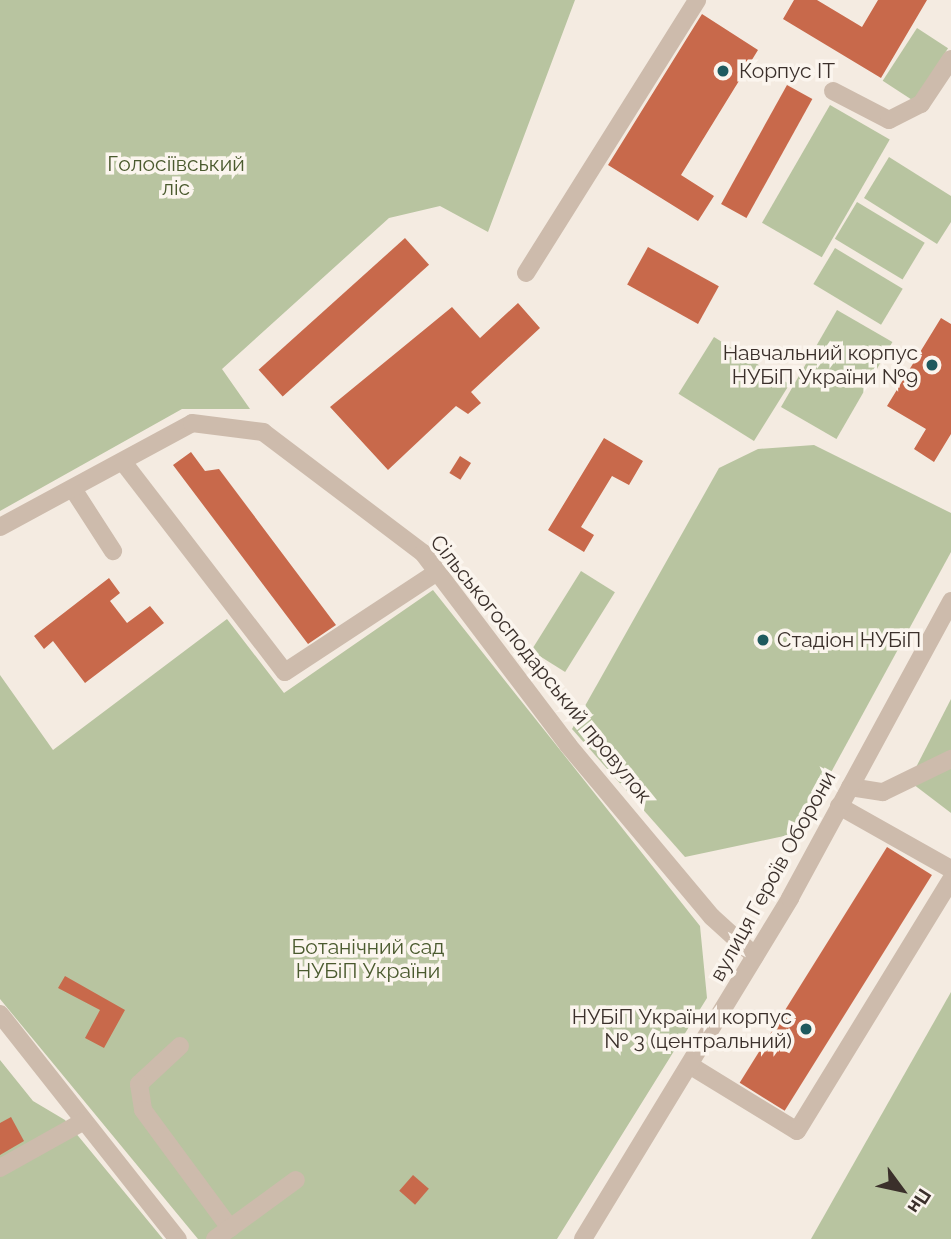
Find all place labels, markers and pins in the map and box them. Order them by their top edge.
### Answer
place label: Корпус ІТ [739,58,835,84]
marker: Корпус ІТ [713,61,733,81]
place label: Навчальний корпус НУБіП України №9 [723,340,918,390]
marker: Навчальний корпус НУБіП України №9 [924,357,940,373]
place label: Стадіон НУБіП [777,627,921,653]
marker: Стадіон НУБіП [755,632,771,648]
place label: НУБіП України корпус № 3 (центральний) [572,1004,792,1054]
marker: НУБіП України корпус № 3 (центральний) [798,1021,814,1037]

